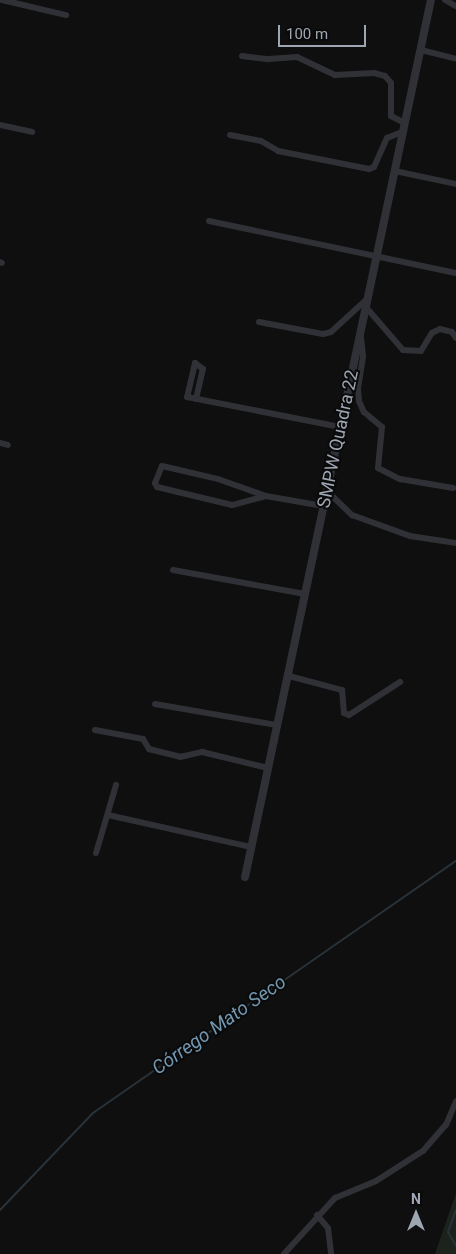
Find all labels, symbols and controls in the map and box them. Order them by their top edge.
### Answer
scale bar [281,15,368,47]
text: 100 m [286,25,328,43]
street label: SMPW Quadra 22 [313,368,363,510]
water label: Córrego Mato Seco [148,970,290,1080]
north arrow [391,1189,441,1239]
text: N [411,1191,421,1207]

